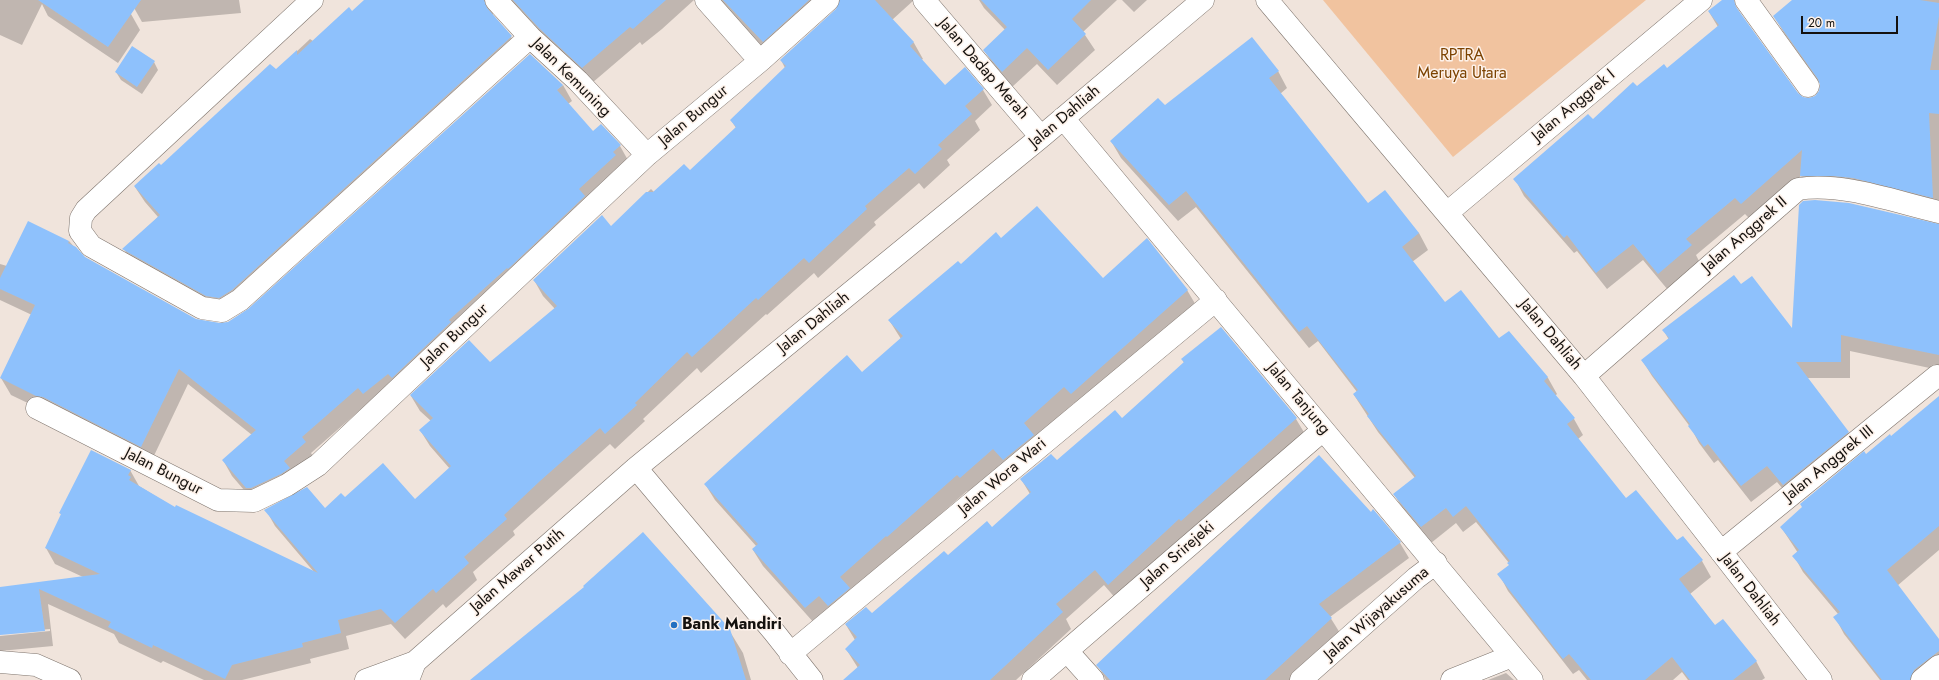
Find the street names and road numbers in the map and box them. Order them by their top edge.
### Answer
street label: Jalan Dadap Merah [934,14,1032,124]
street label: Jalan Kemuning [527,34,615,122]
street label: Jalan Anggrek I [1529,66,1619,146]
street label: Jalan Bungur [655,81,733,151]
street label: Jalan Dahliah [1025,82,1105,152]
street label: Jalan Anggrek II [1699,193,1791,277]
street label: Jalan Dahliah [774,288,854,358]
street label: Jalan Dahliah [1515,295,1585,375]
street label: Jalan Bungur [417,300,493,372]
street label: Jalan Tanjung [1262,359,1334,439]
street label: Jalan Anggrek III [1780,422,1878,506]
street label: Jalan Wora Wari [955,435,1051,519]
street label: Jalan Bungur [121,444,205,500]
street label: Jalan Srirejeki [1137,518,1219,592]
street label: Jalan Mawar Putih [467,525,569,617]
street label: Jalan Dahliah [1716,550,1784,630]
street label: Jalan Wijayakusuma [1321,563,1433,665]

